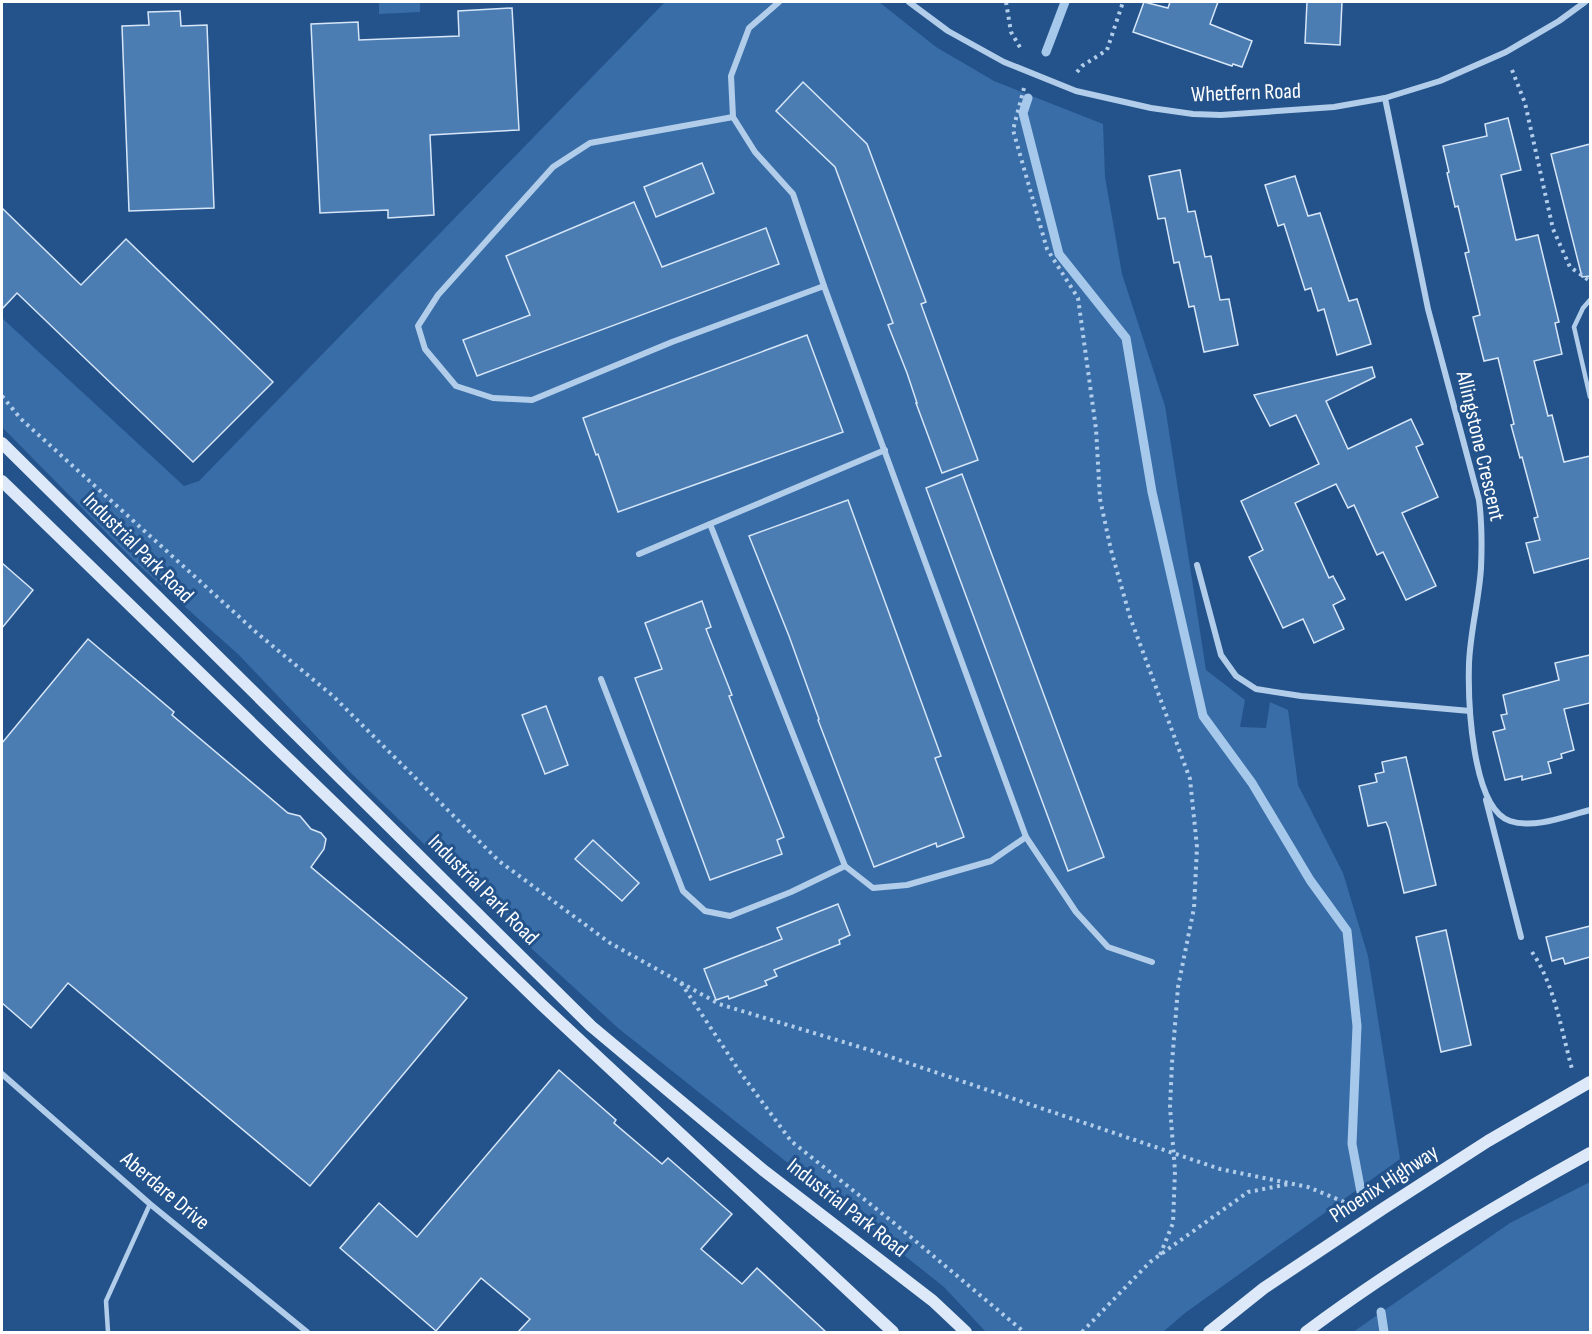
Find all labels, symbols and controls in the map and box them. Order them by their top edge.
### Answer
street label: Whetfern Road [1191,78,1301,108]
street label: Allingstone Crescent [1449,367,1510,524]
street label: Industrial Park Road [77,487,199,609]
street label: Industrial Park Road [422,829,544,951]
street label: Phoenix Highway [1325,1139,1444,1229]
street label: Aberdare Drive [114,1145,215,1236]
street label: Industrial Park Road [781,1153,913,1263]

